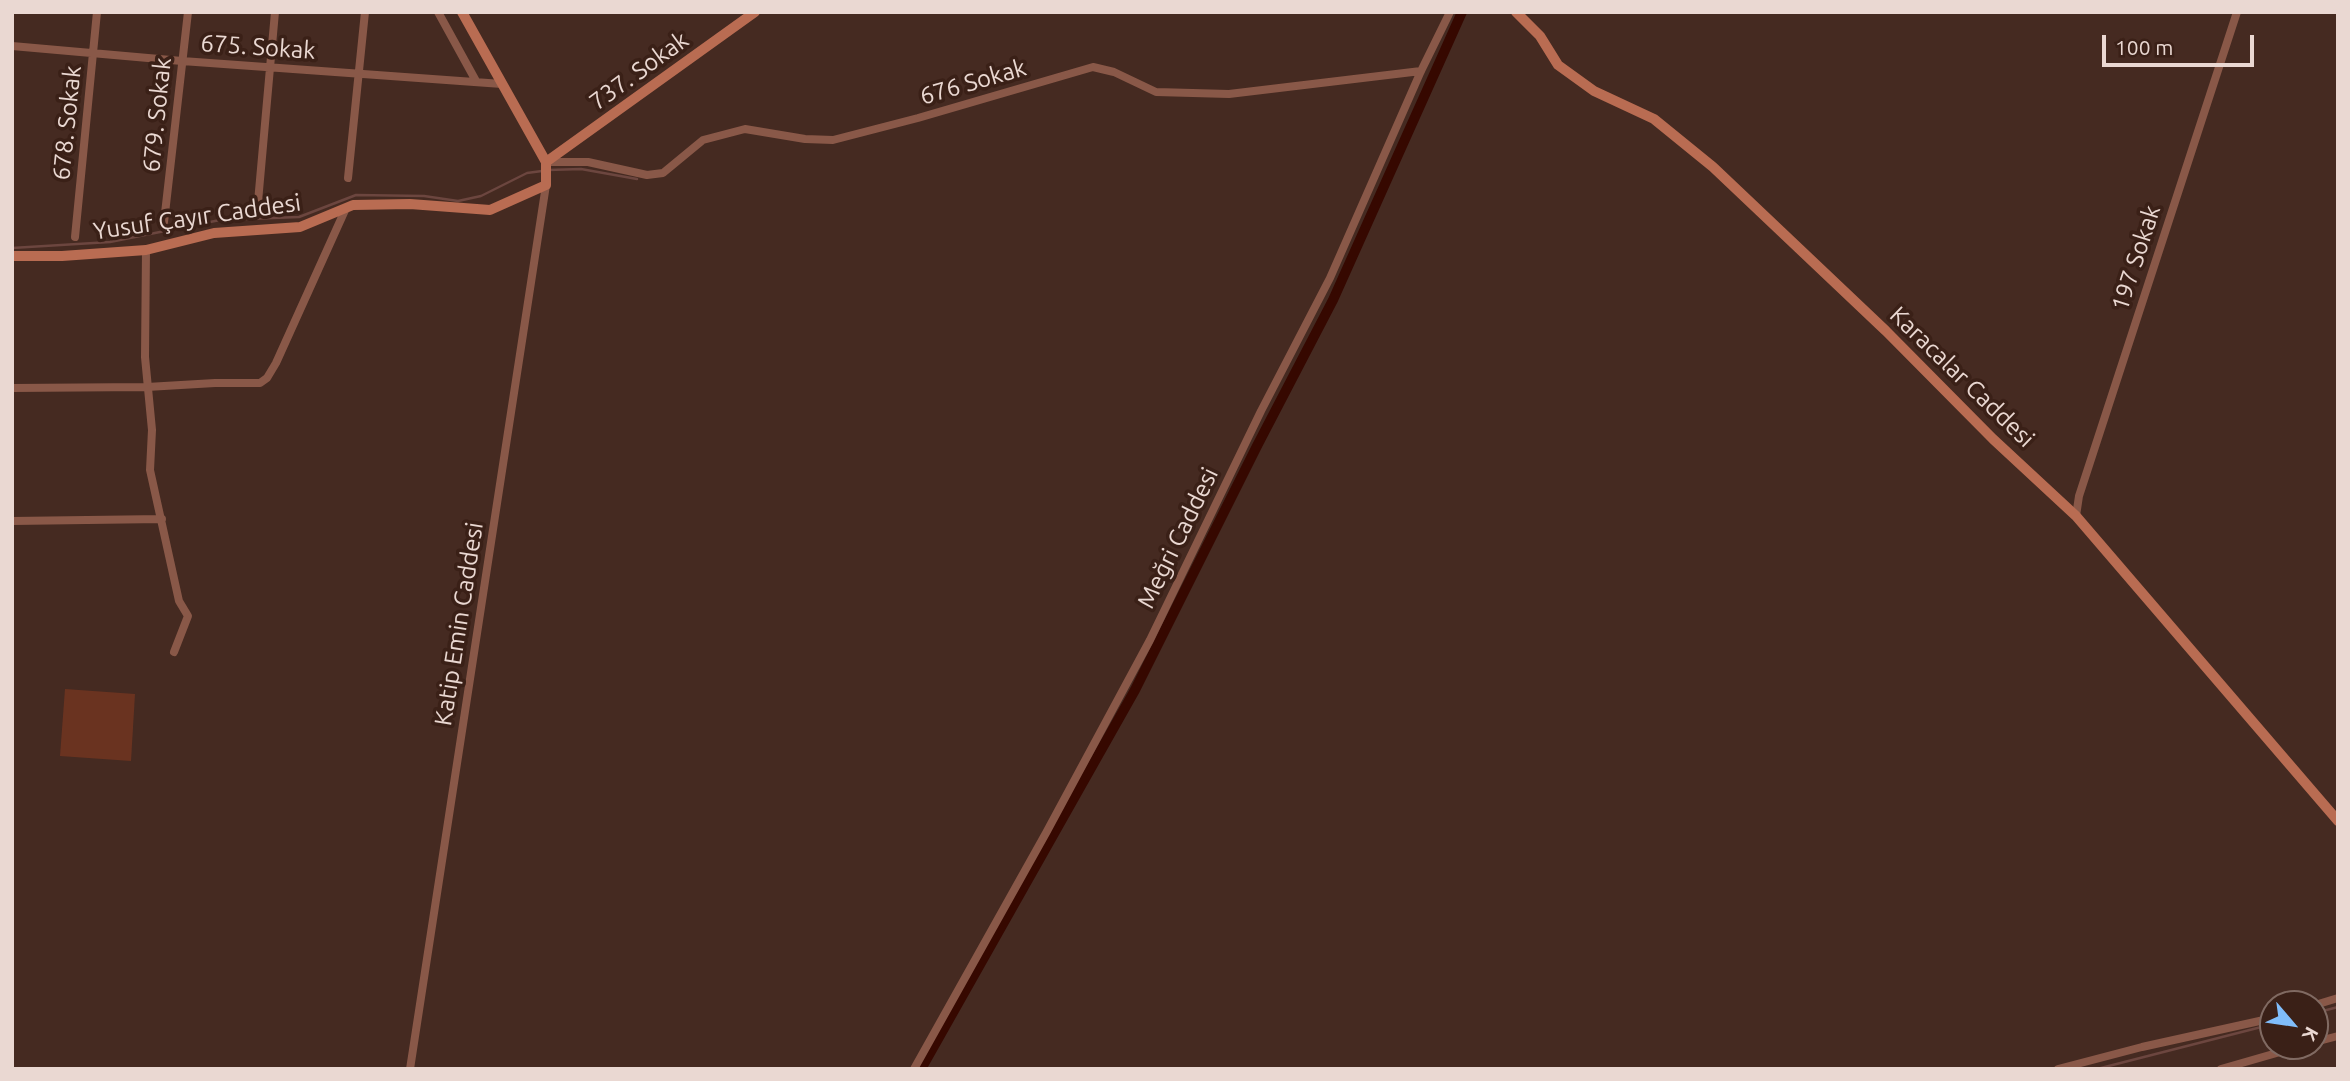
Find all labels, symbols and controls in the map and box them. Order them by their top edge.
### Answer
scale bar [2105,21,2257,65]
street label: 737. Sokak [584,26,694,116]
street label: 675. Sokak [200,29,316,65]
text: 100 m [2115,35,2173,59]
street label: 676 Sokak [917,53,1029,111]
street label: 679. Sokak [137,56,177,174]
street label: 678. Sokak [47,64,87,182]
street label: Yusuf Çayır Caddesi [91,188,303,246]
street label: 197 Sokak [2105,202,2167,314]
street label: Karacalar Caddesi [1884,301,2040,453]
street label: Meğri Caddesi [1132,463,1224,613]
street label: Katip Emin Caddesi [429,520,489,728]
north arrow [2259,990,2329,1060]
text: K [2298,1023,2323,1045]

